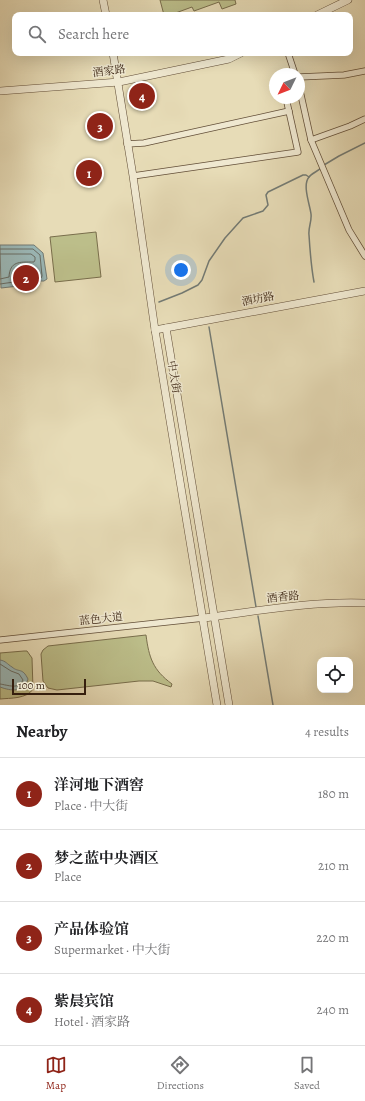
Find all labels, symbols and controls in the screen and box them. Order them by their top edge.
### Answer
search box [12,12,353,56]
icon: search [26,23,48,45]
text: Search here [58,24,129,44]
street label: 酒家路 [92,62,126,80]
north arrow [269,68,305,104]
pin: 4 [129,81,155,111]
pin: 3 [87,111,113,141]
pin: 1 [76,158,102,188]
your location [171,260,191,280]
pin: 2 [13,263,39,293]
street label: 酒坊路 [240,288,276,310]
street label: 中大街 [164,359,184,395]
street label: 酒香路 [266,588,300,606]
street label: 蓝色大道 [78,609,124,629]
map controls [317,657,353,693]
button: locate [317,657,353,693]
scale bar [12,677,86,696]
text: 100 m [18,678,45,693]
text: Nearby [16,720,67,743]
text: 4 results [305,723,349,740]
text: 洋河地下酒窖 [54,775,144,795]
text: 1 [27,785,31,802]
text: 180 m [318,785,349,802]
text: Place · 中大街 [54,797,128,814]
text: 梦之蓝中央酒区 [54,848,159,868]
text: 2 [26,857,32,874]
text: 210 m [318,857,349,874]
text: Place [54,868,82,885]
text: 产品体验馆 [54,919,129,939]
text: 3 [26,929,32,946]
text: 220 m [316,929,349,946]
text: Supermarket · 中大街 [54,941,170,958]
text: 紫晨宾馆 [54,991,114,1011]
text: 4 [26,1001,32,1018]
text: 240 m [317,1001,349,1018]
text: Hotel · 酒家路 [54,1013,130,1030]
tab: Map [45,1054,67,1093]
tab: Directions [157,1054,204,1093]
tab: Saved [294,1054,320,1093]

